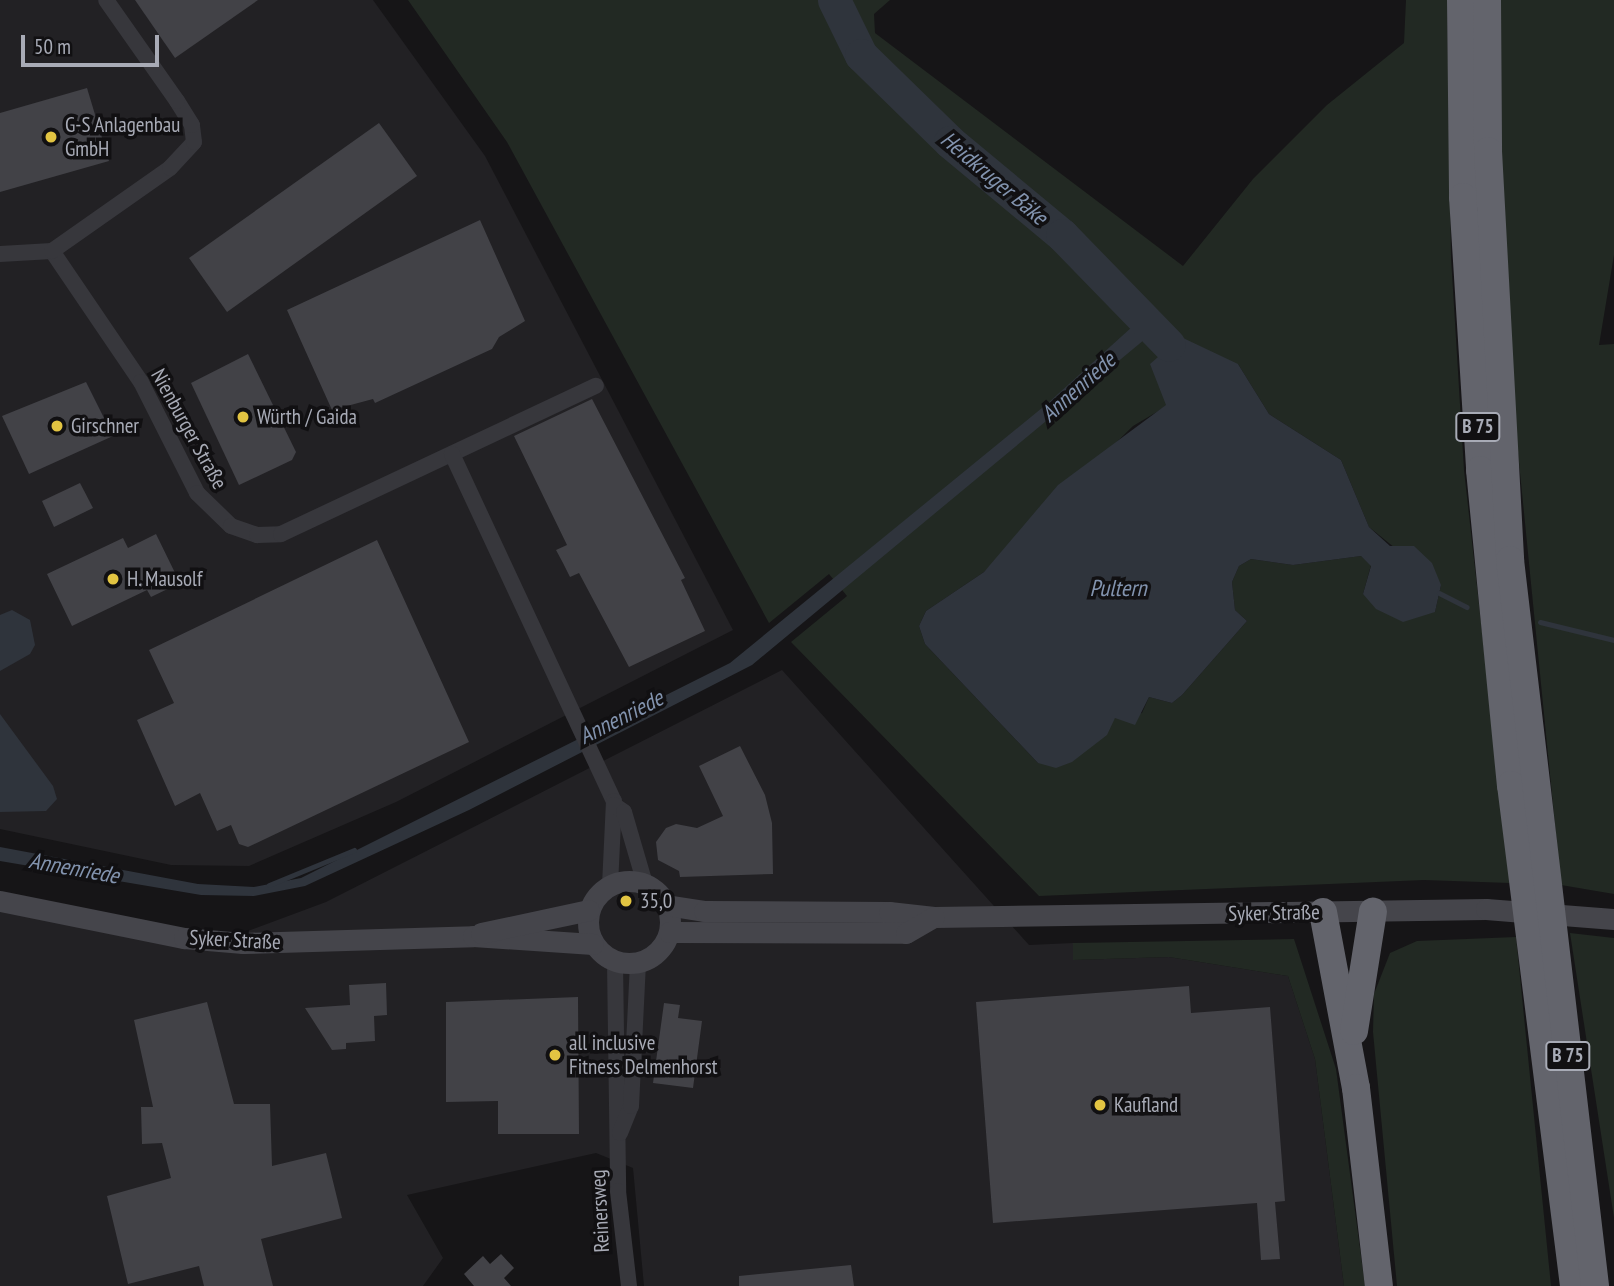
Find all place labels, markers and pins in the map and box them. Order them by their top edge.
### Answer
place label: G-S Anlagenbau GmbH [65,112,181,162]
marker: G-S Anlagenbau GmbH [43,129,59,145]
place label: Würth / Gaida [257,404,357,430]
marker: Würth / Gaida [235,409,251,425]
place label: Girschner [71,413,139,439]
marker: Girschner [49,418,65,434]
place label: H. Mausolf [127,566,204,592]
marker: H. Mausolf [105,571,121,587]
place label: 35,0 [640,888,672,914]
marker: 35,0 [618,893,634,909]
place label: all inclusive Fitness Delmenhorst [569,1030,718,1080]
marker: all inclusive Fitness Delmenhorst [547,1047,563,1063]
place label: Kaufland [1114,1092,1178,1118]
marker: Kaufland [1092,1097,1108,1113]

